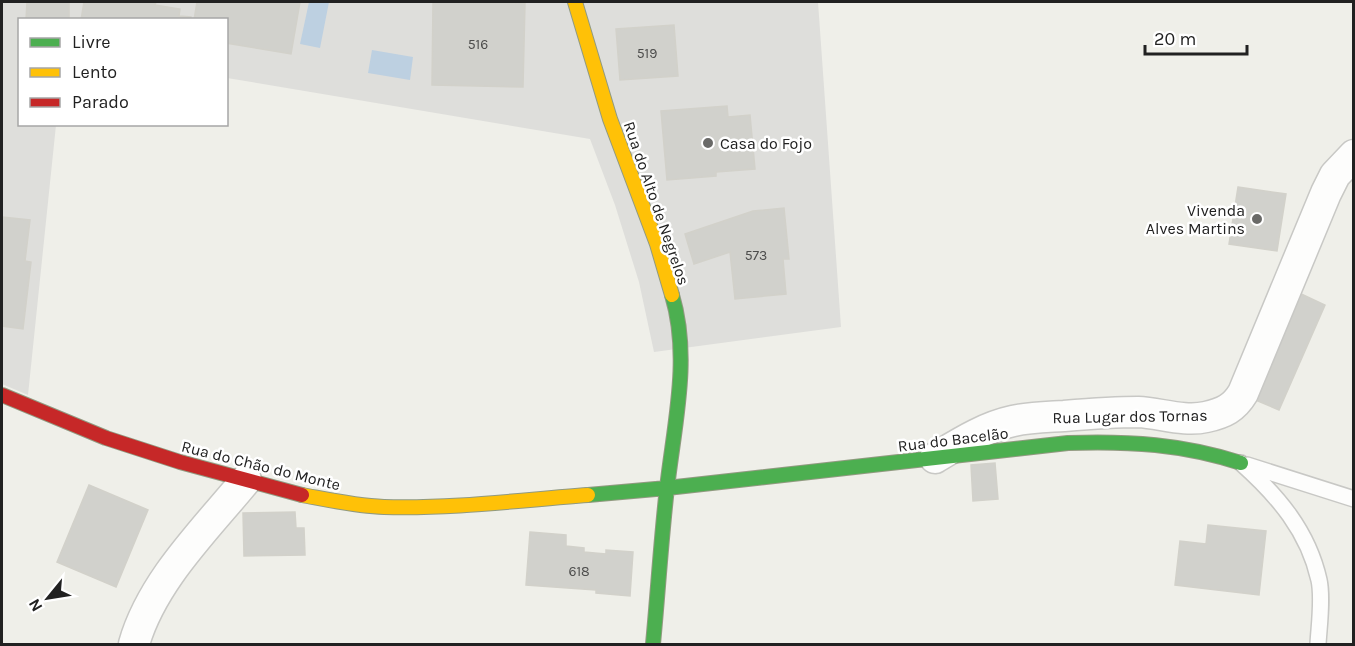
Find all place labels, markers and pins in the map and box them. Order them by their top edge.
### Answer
place label: Casa do Fojo [720,134,812,153]
marker: Casa do Fojo [701,136,715,150]
place label: Vivenda Alves Martins [1146,201,1245,238]
marker: Vivenda Alves Martins [1250,212,1264,226]

